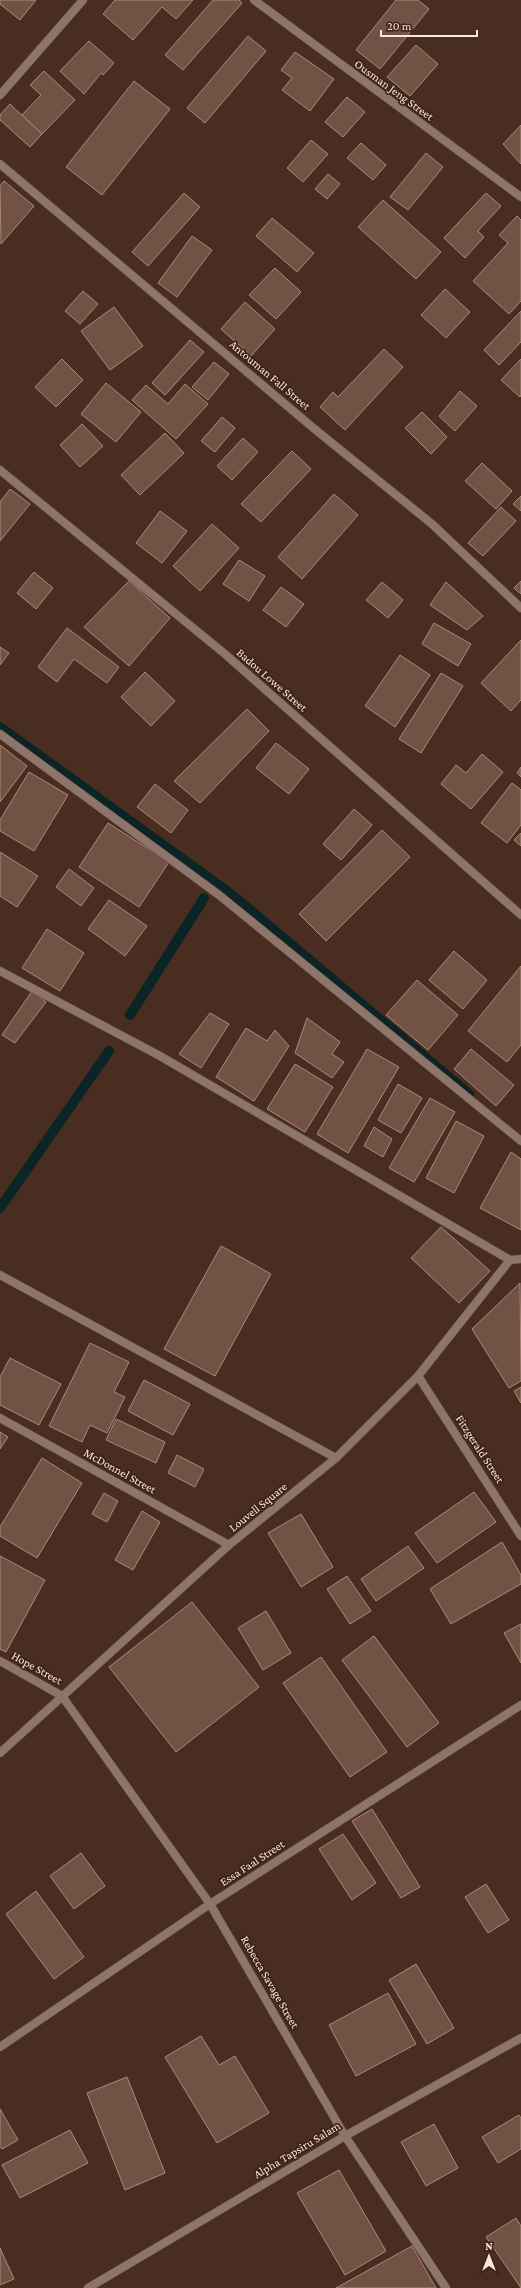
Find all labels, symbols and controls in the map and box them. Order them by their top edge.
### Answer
scale bar [381,12,477,38]
text: 20 m [387,19,412,33]
street label: Ousman Jeng Street [352,57,437,124]
street label: Antouman Fall Street [227,337,314,414]
street label: Badou Lowe Street [234,645,311,715]
street label: Fitzgerald Street [453,1412,508,1487]
street label: McDonnel Street [81,1445,160,1497]
street label: Louvell Square [226,1479,290,1535]
street label: Hope Street [9,1648,66,1688]
street label: Essa Faal Street [217,1836,288,1889]
street label: Rebecca Savage Street [238,1933,303,2032]
street label: Alpha Tapsiru Salam [251,2118,343,2181]
north arrow [469,2236,509,2276]
text: N [485,2240,493,2252]

